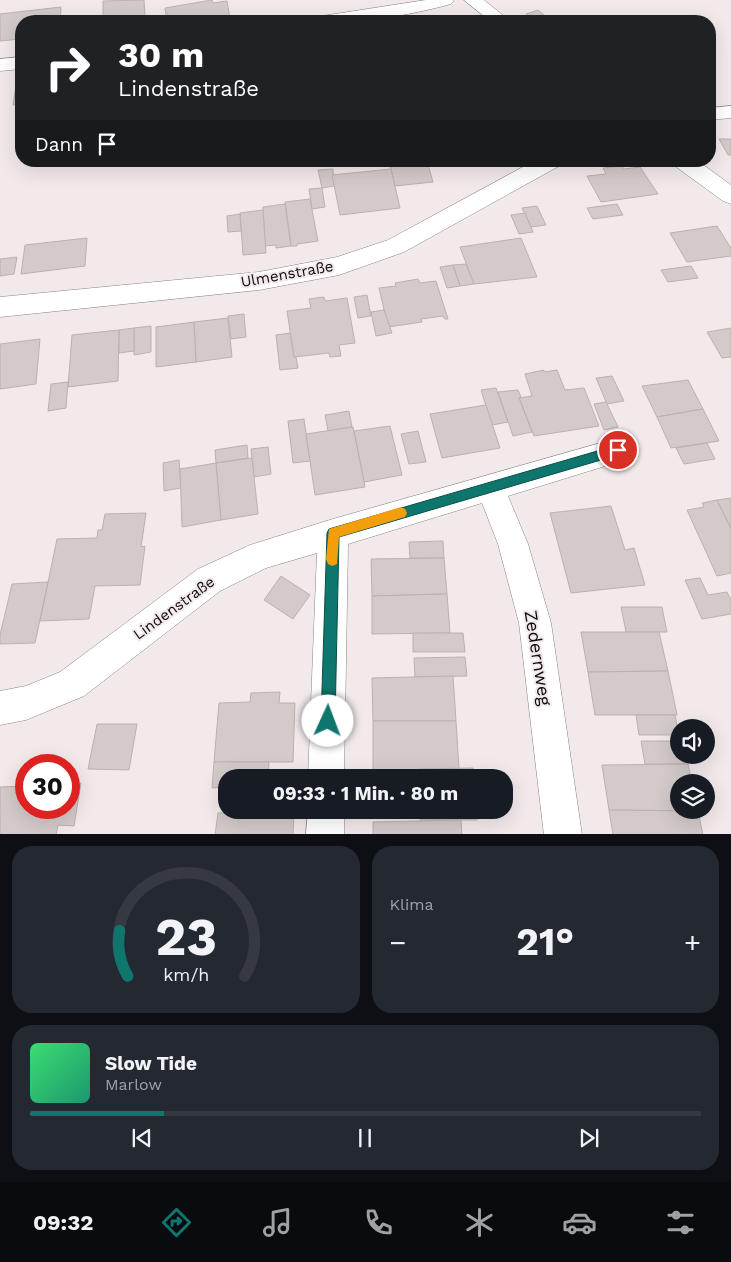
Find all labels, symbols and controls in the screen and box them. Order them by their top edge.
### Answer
text: 30 m [118,34,204,76]
icon: right [35,35,100,100]
text: Lindenstraße [118,76,259,101]
icon: arrive [93,130,121,158]
text: Dann [35,133,83,156]
street label: Ulmenstraße [239,257,335,291]
pin [597,429,639,471]
icon: arrive [604,436,632,464]
street label: Lindenstraße [130,572,218,644]
street label: Zedernweg [521,609,556,707]
position arrow [301,694,353,746]
map controls [670,719,715,819]
button: sound [670,719,715,764]
speed limit sign: 30 [15,754,80,819]
button: layers [670,774,715,819]
text: 09:33 · 1 Min. · 80 m [273,782,458,805]
text: Klima [390,895,433,914]
text: 23 [155,907,217,968]
text: 21° [516,920,574,964]
text: − [390,926,406,959]
text: + [684,926,701,959]
text: km/h [163,964,209,985]
text: Slow Tide [105,1052,197,1075]
text: Marlow [105,1075,162,1094]
icon: previous [128,1124,156,1152]
icon: pause [351,1124,379,1152]
icon: next [575,1124,603,1152]
icon: directions [159,1205,194,1240]
icon: music [260,1205,295,1240]
icon: phone [361,1205,396,1240]
icon: climate [462,1205,497,1240]
icon: car [562,1205,597,1240]
icon: filters [663,1205,698,1240]
text: 09:32 [33,1210,93,1235]

